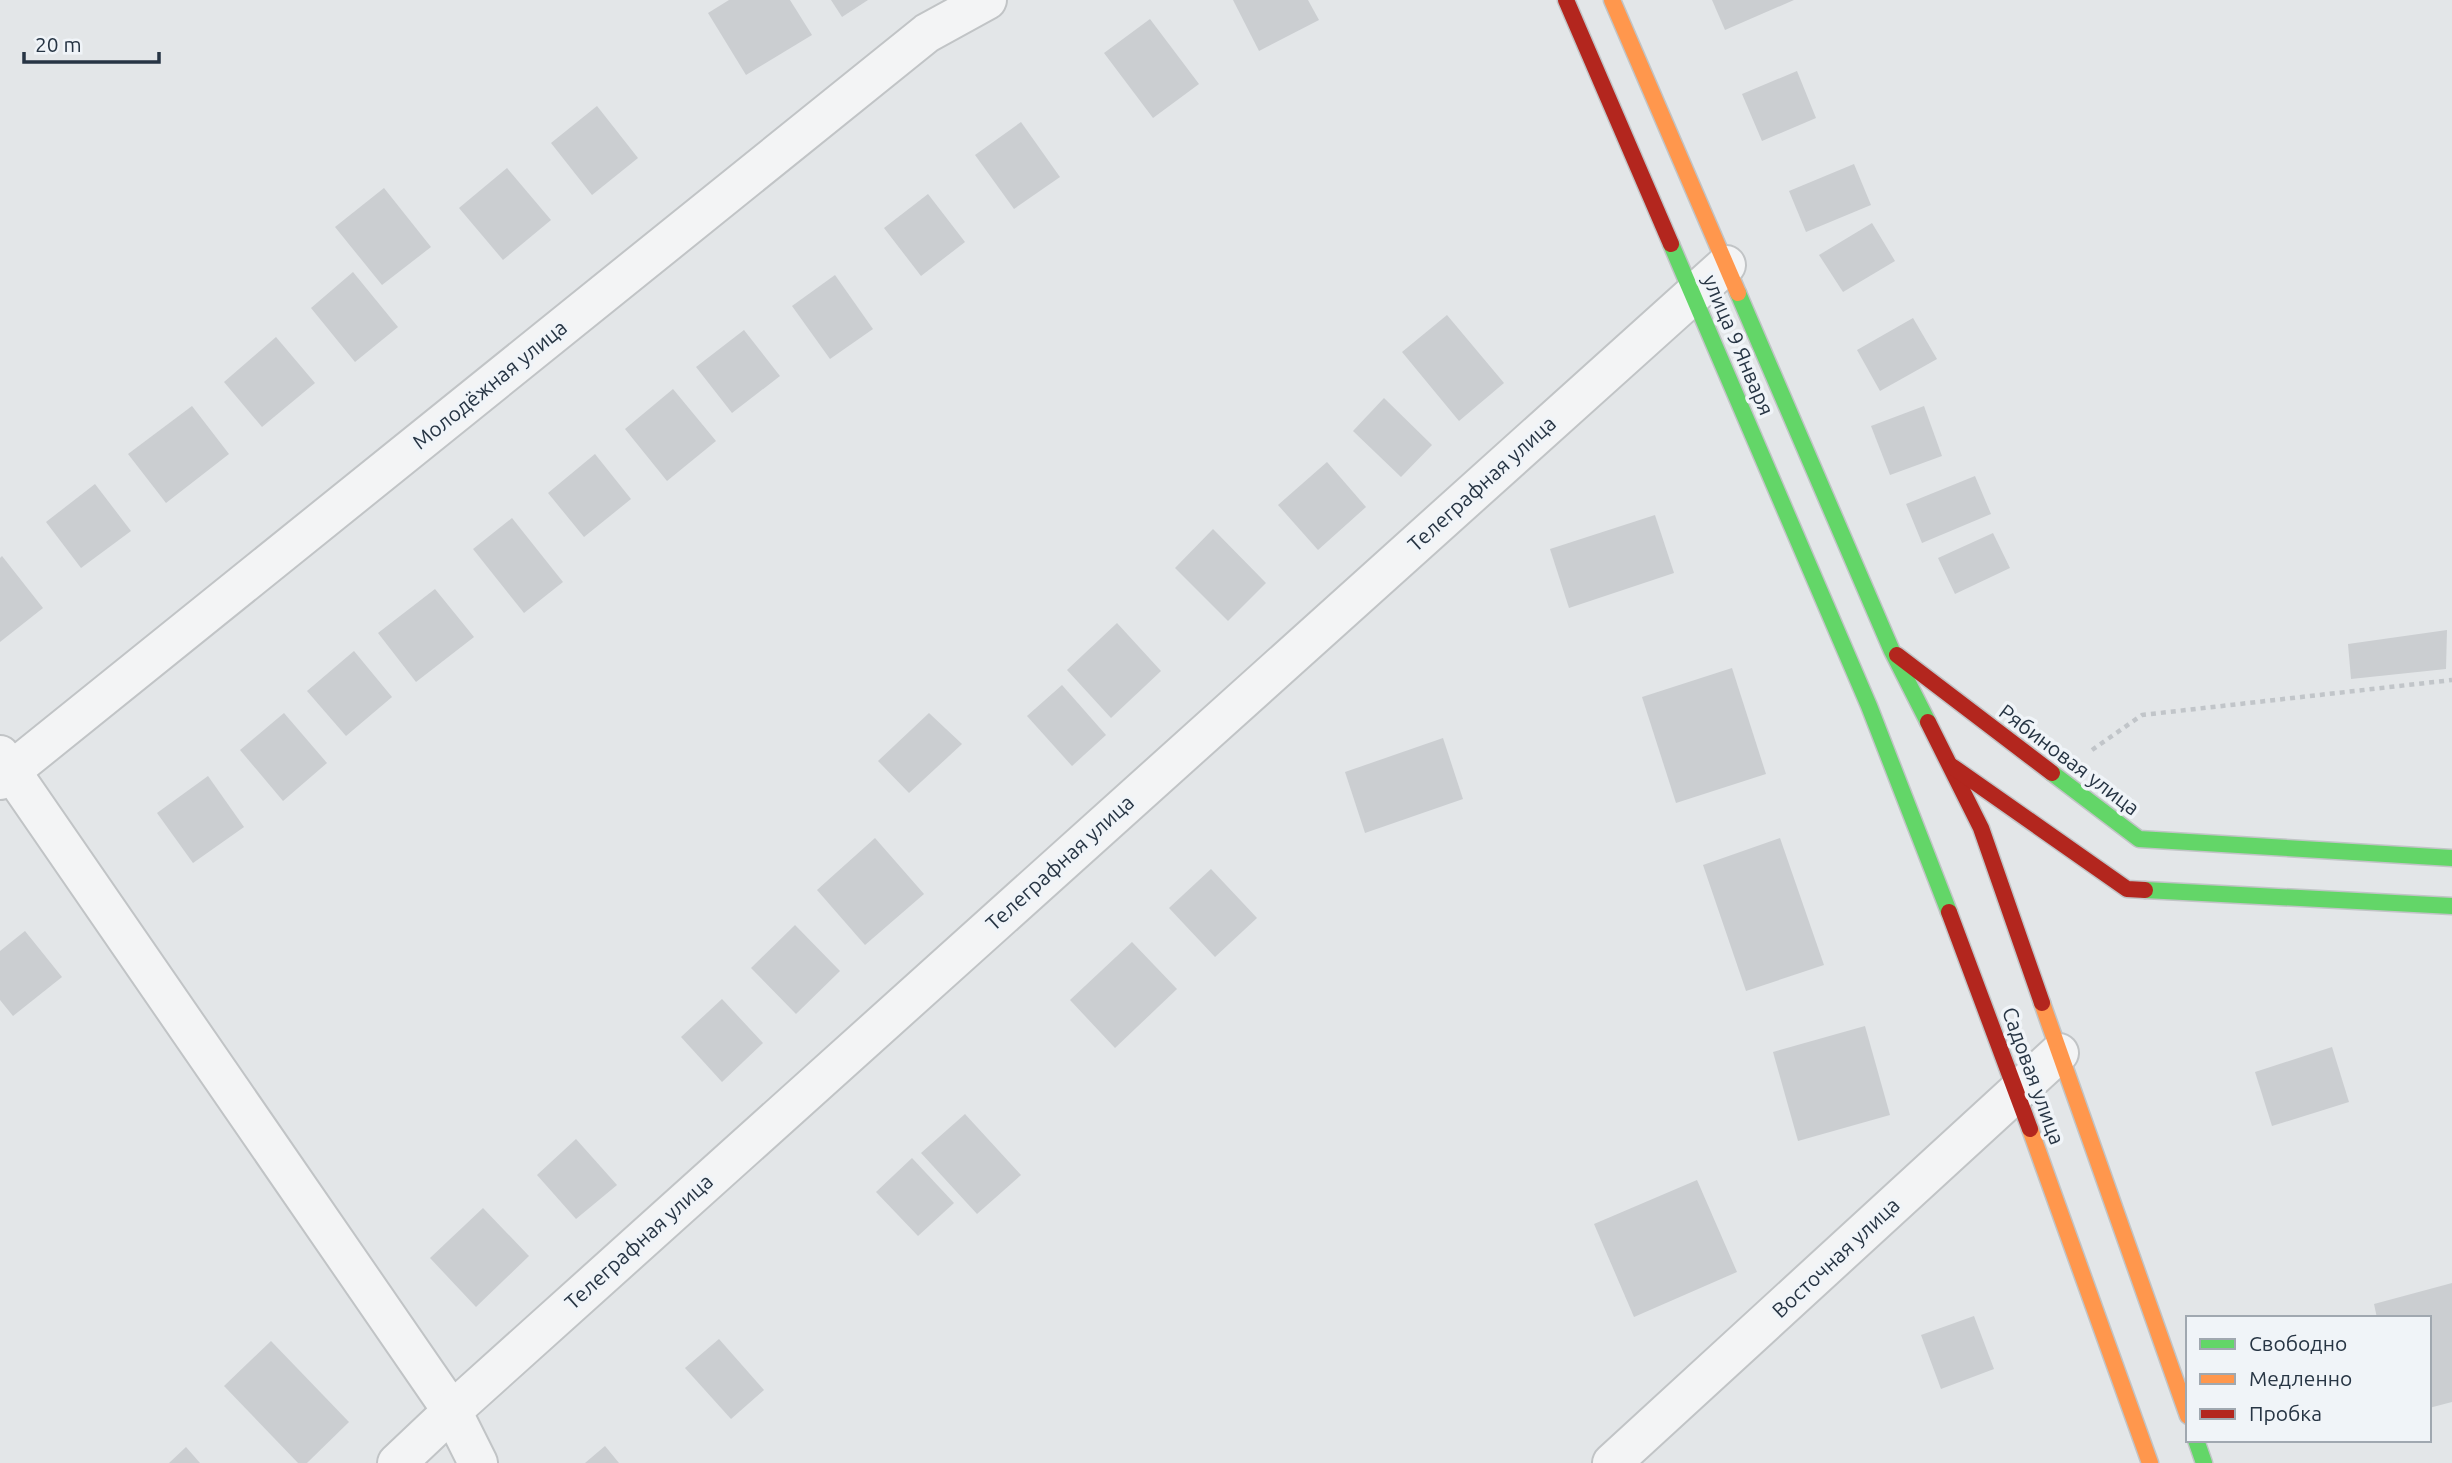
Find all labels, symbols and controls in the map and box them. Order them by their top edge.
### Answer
scale bar [24,21,159,65]
text: 20 m [35,32,82,56]
street label: улица 9 Января [1699,271,1779,418]
street label: Молодёжная улица [408,315,571,454]
street label: Телеграфная улица [1403,411,1560,556]
street label: Рябиновая улица [1995,699,2144,820]
street label: Телеграфная улица [981,790,1138,935]
street label: Садовая улица [1998,1004,2070,1148]
street label: Телеграфная улица [560,1169,717,1314]
street label: Восточная улица [1767,1192,1904,1322]
legend [2186,1316,2431,1442]
text: Свободно [2249,1331,2347,1355]
text: Медленно [2249,1366,2352,1390]
text: Пробка [2249,1401,2322,1425]

